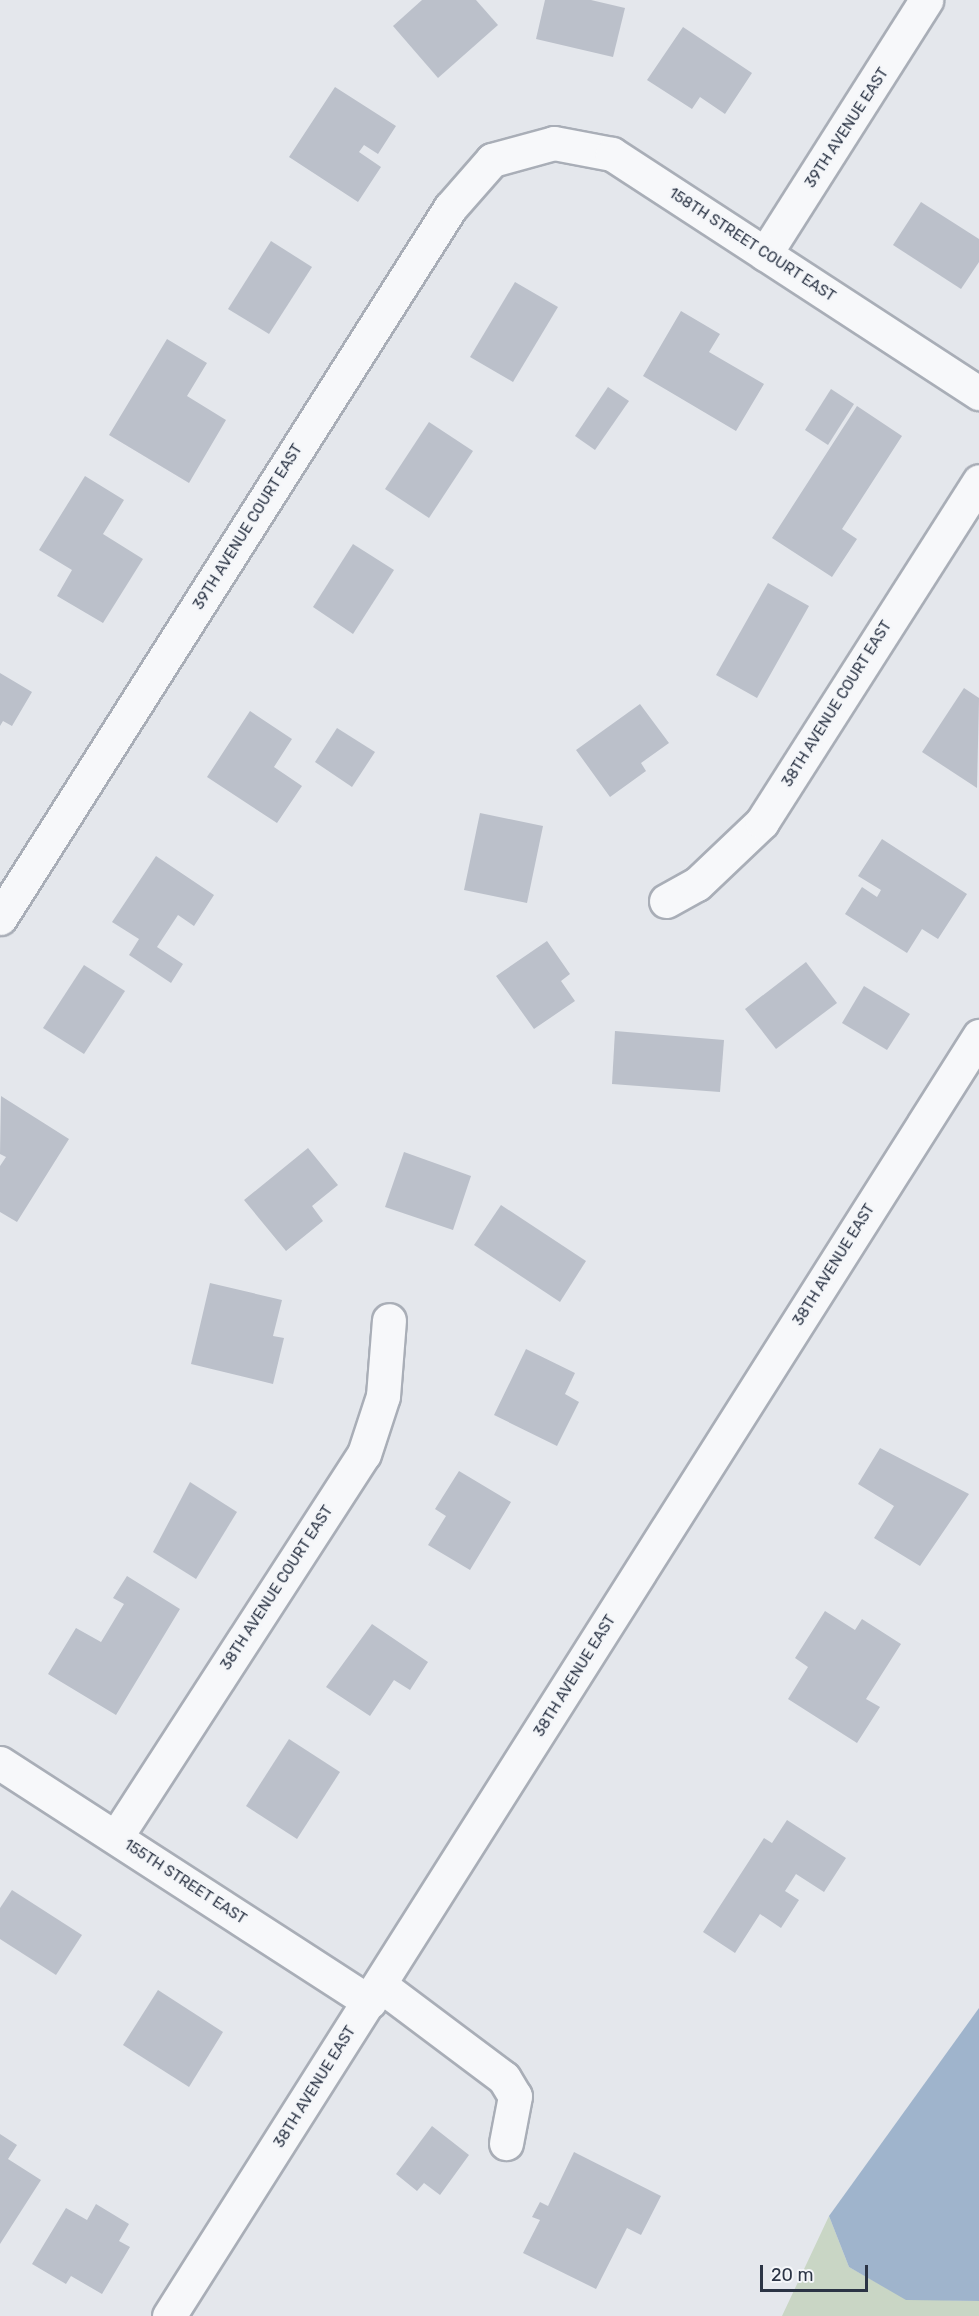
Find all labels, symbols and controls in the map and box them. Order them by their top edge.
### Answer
street label: 39TH AVENUE EAST [801,64,893,192]
street label: 158TH STREET COURT EAST [665,184,839,306]
street label: 39TH AVENUE COURT EAST [189,441,307,613]
street label: 38TH AVENUE COURT EAST [778,617,896,791]
street label: 38TH AVENUE EAST [789,1201,879,1329]
street label: 38TH AVENUE COURT EAST [217,1502,337,1674]
street label: 38TH AVENUE EAST [530,1612,620,1740]
street label: 155TH STREET EAST [120,1836,250,1928]
street label: 38TH AVENUE EAST [270,2023,360,2151]
scale bar [763,2253,871,2291]
text: 20 m [771,2264,813,2286]

